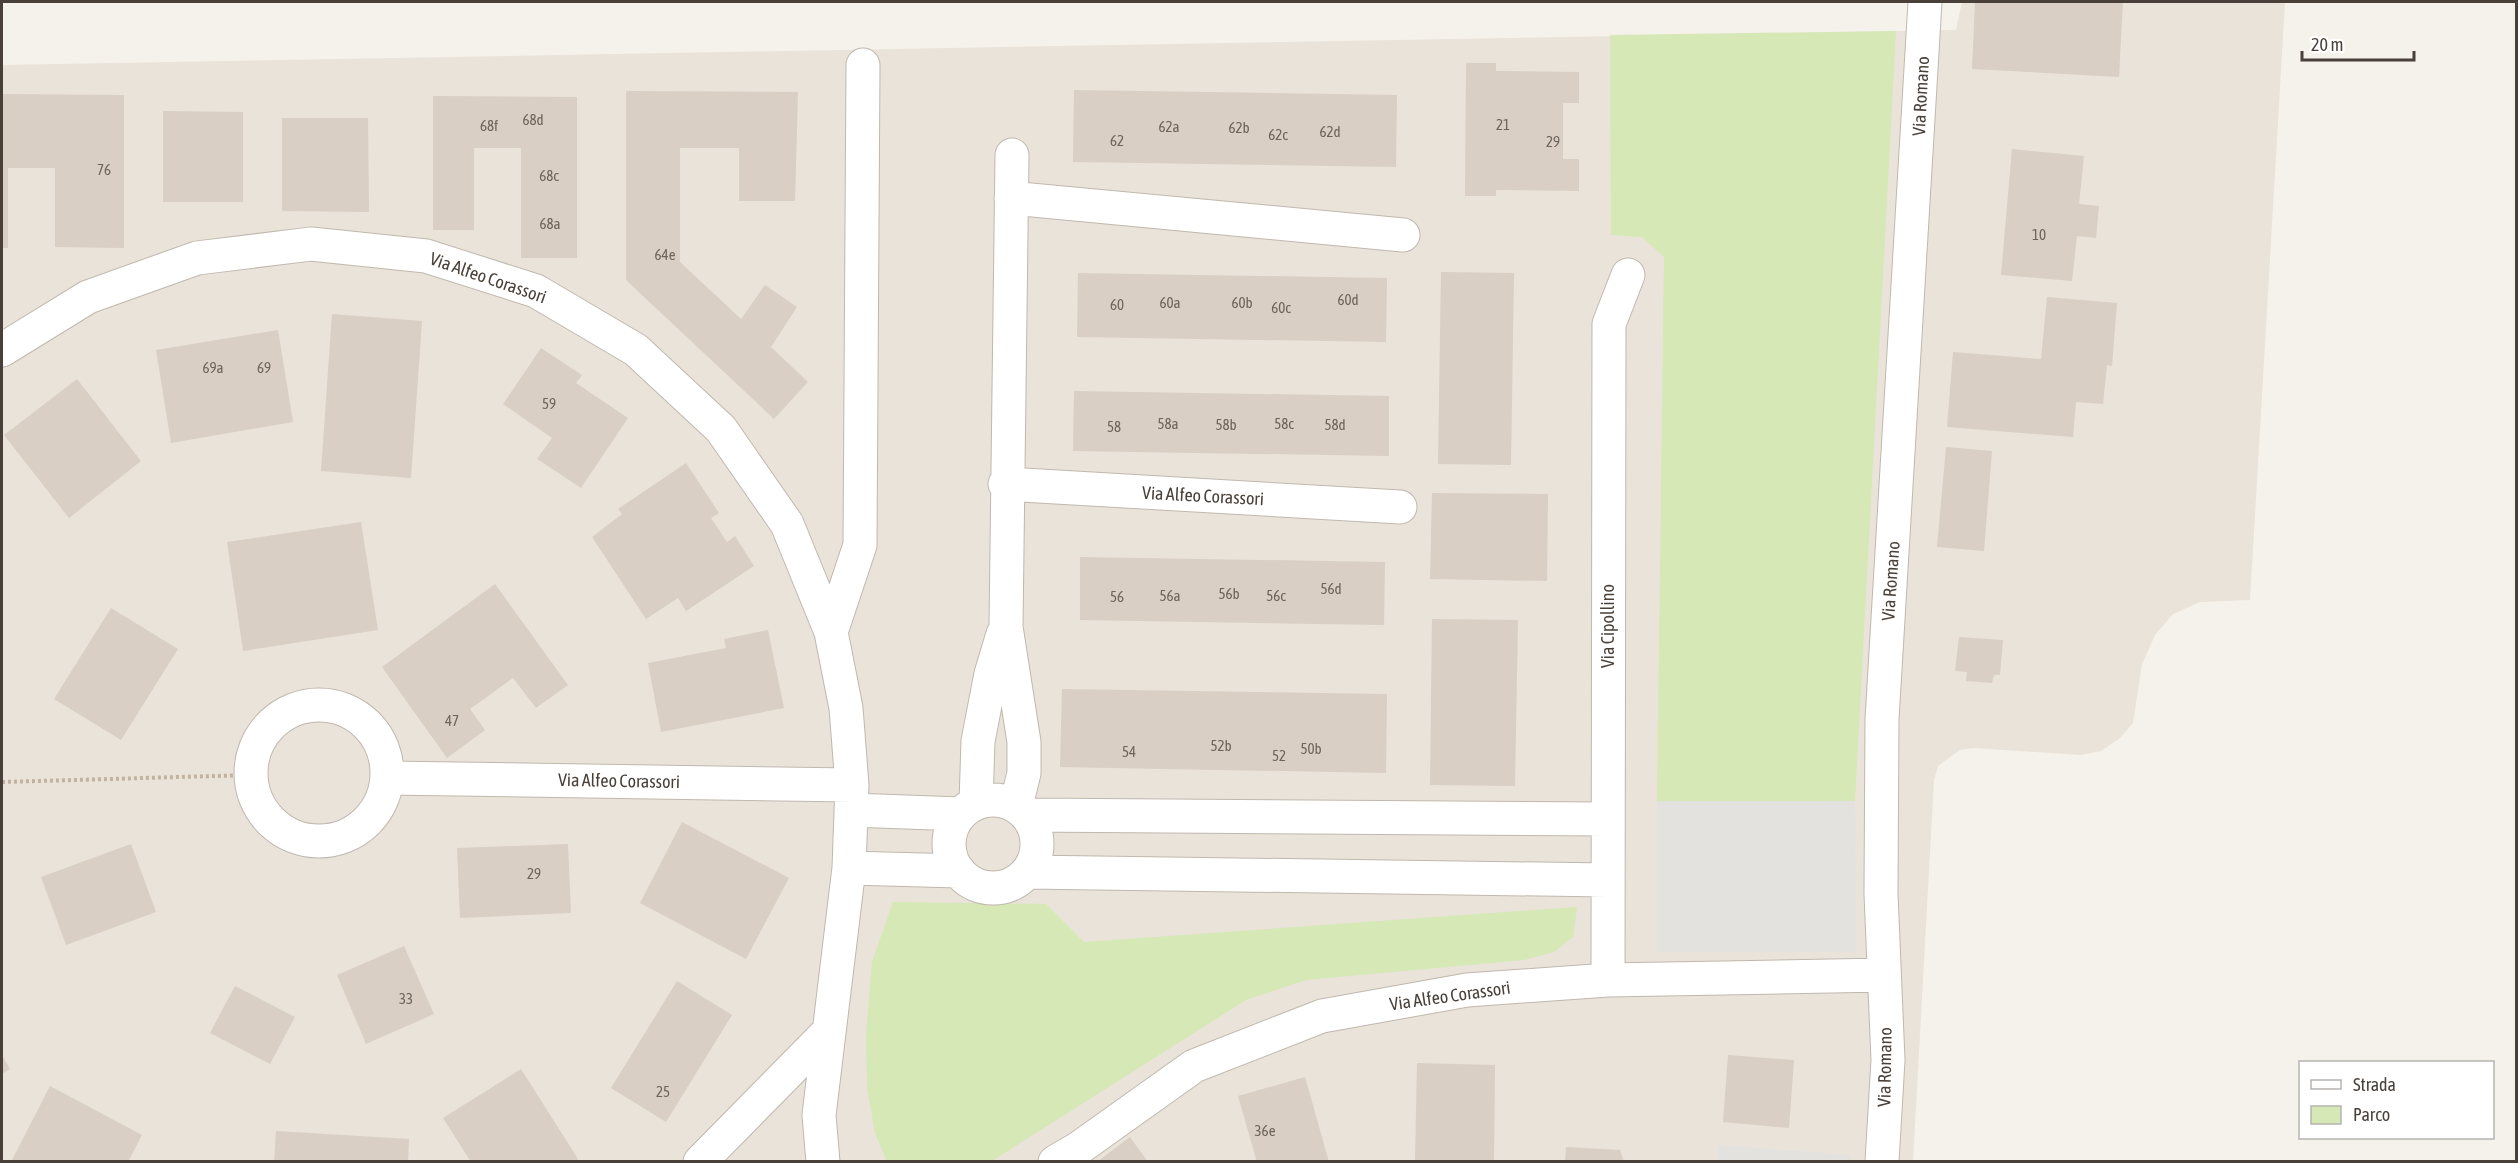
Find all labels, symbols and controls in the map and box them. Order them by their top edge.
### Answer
scale bar [2302,24,2414,62]
text: 20 m [2311,34,2343,55]
street label: Via Romano [1908,56,1933,136]
house number: 68d [522,111,544,128]
house number: 21 [1496,116,1510,133]
house number: 68f [480,117,498,134]
house number: 62a [1158,118,1180,135]
house number: 62b [1228,119,1250,136]
house number: 62d [1319,123,1341,140]
house number: 62c [1268,126,1288,143]
house number: 62 [1110,132,1124,149]
house number: 29 [1546,133,1560,150]
house number: 76 [97,161,111,178]
house number: 68c [539,167,559,184]
house number: 68a [539,215,561,232]
house number: 10 [2032,226,2046,243]
house number: 64e [655,246,676,263]
street label: Via Alfeo Corassori [427,248,549,307]
house number: 60d [1337,291,1359,308]
house number: 60a [1159,294,1181,311]
house number: 60b [1231,294,1253,311]
house number: 60 [1110,296,1124,313]
house number: 60c [1271,299,1291,316]
house number: 69a [202,359,224,376]
house number: 69 [257,359,271,376]
house number: 59 [542,395,556,412]
house number: 58a [1157,415,1179,432]
house number: 58c [1274,415,1294,432]
house number: 58b [1215,416,1237,433]
house number: 58d [1324,416,1346,433]
house number: 58 [1107,418,1121,435]
street label: Via Alfeo Corassori [1142,482,1264,509]
street label: Via Romano [1877,540,1904,621]
house number: 56d [1320,580,1342,597]
street label: Via Cipollino [1597,584,1618,668]
house number: 56b [1218,585,1240,602]
house number: 56a [1159,587,1181,604]
house number: 56c [1266,587,1286,604]
house number: 56 [1110,588,1124,605]
house number: 47 [445,712,459,729]
house number: 52b [1210,737,1232,754]
house number: 50b [1300,740,1322,757]
house number: 54 [1122,743,1136,760]
house number: 52 [1272,747,1286,764]
street label: Via Alfeo Corassori [558,769,680,792]
house number: 29 [527,865,541,882]
street label: Via Alfeo Corassori [1388,977,1512,1014]
house number: 33 [399,990,413,1007]
street label: Via Romano [1873,1027,1896,1107]
legend [2299,1061,2494,1139]
text: Strada [2353,1074,2396,1095]
house number: 25 [656,1083,670,1100]
text: Parco [2353,1104,2390,1125]
house number: 36e [1255,1122,1276,1139]

